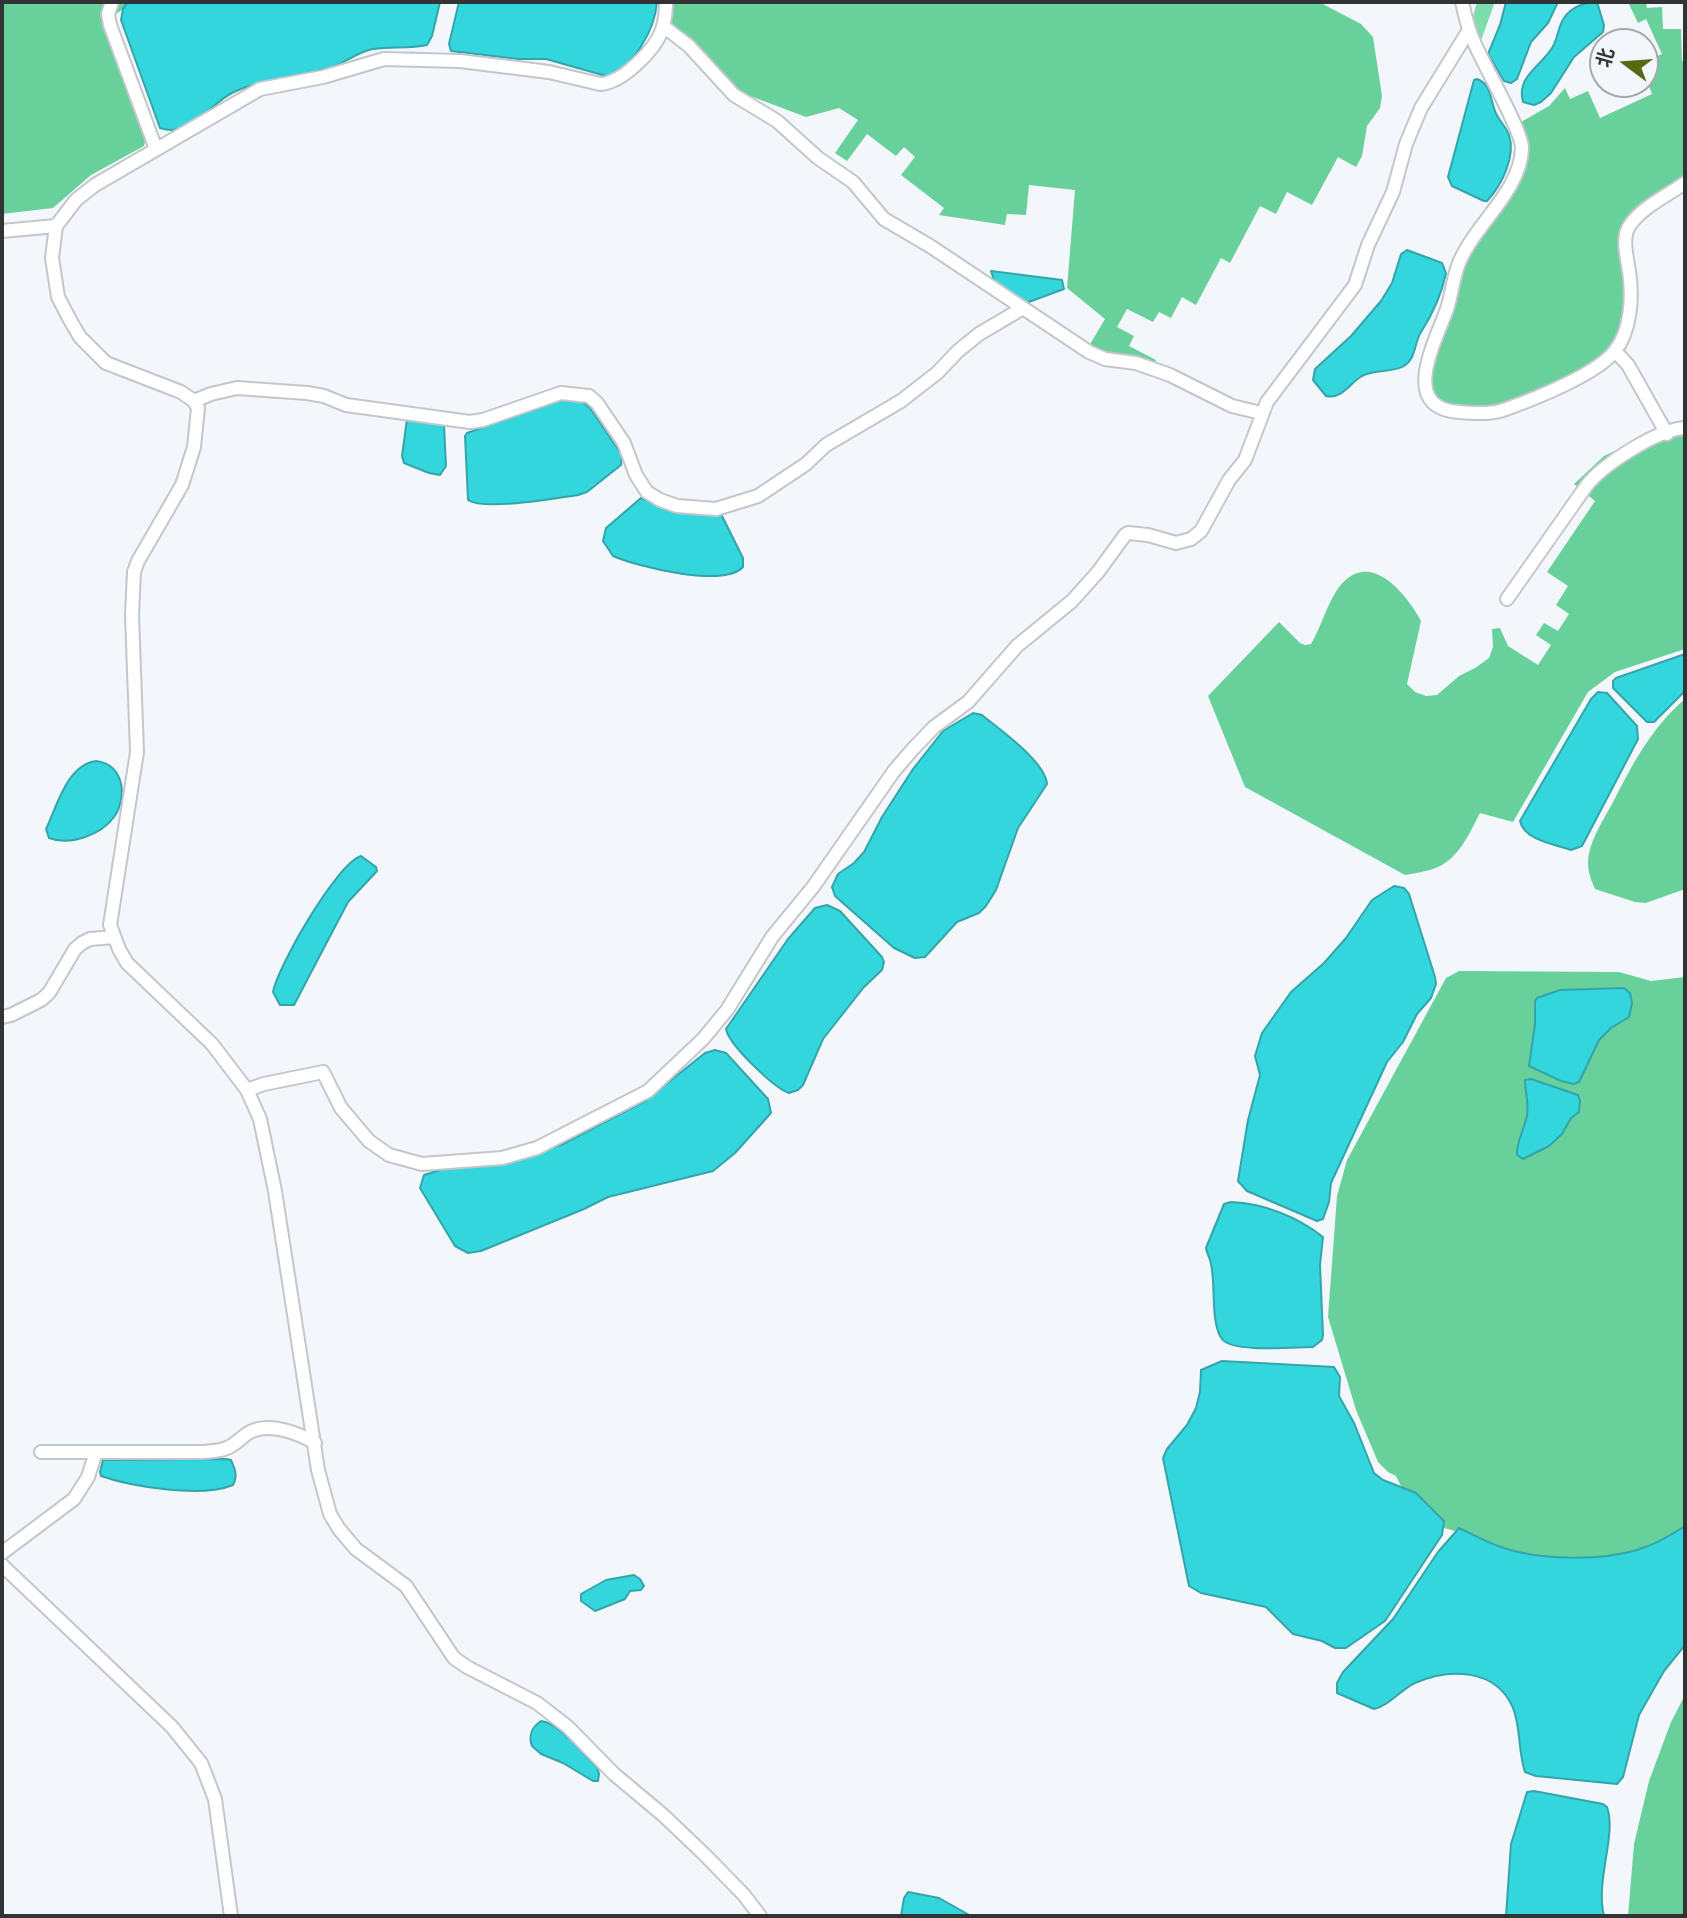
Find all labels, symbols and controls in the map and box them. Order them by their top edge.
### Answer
north arrow [1589,28,1659,98]
text: 北 [1592,45,1619,70]

